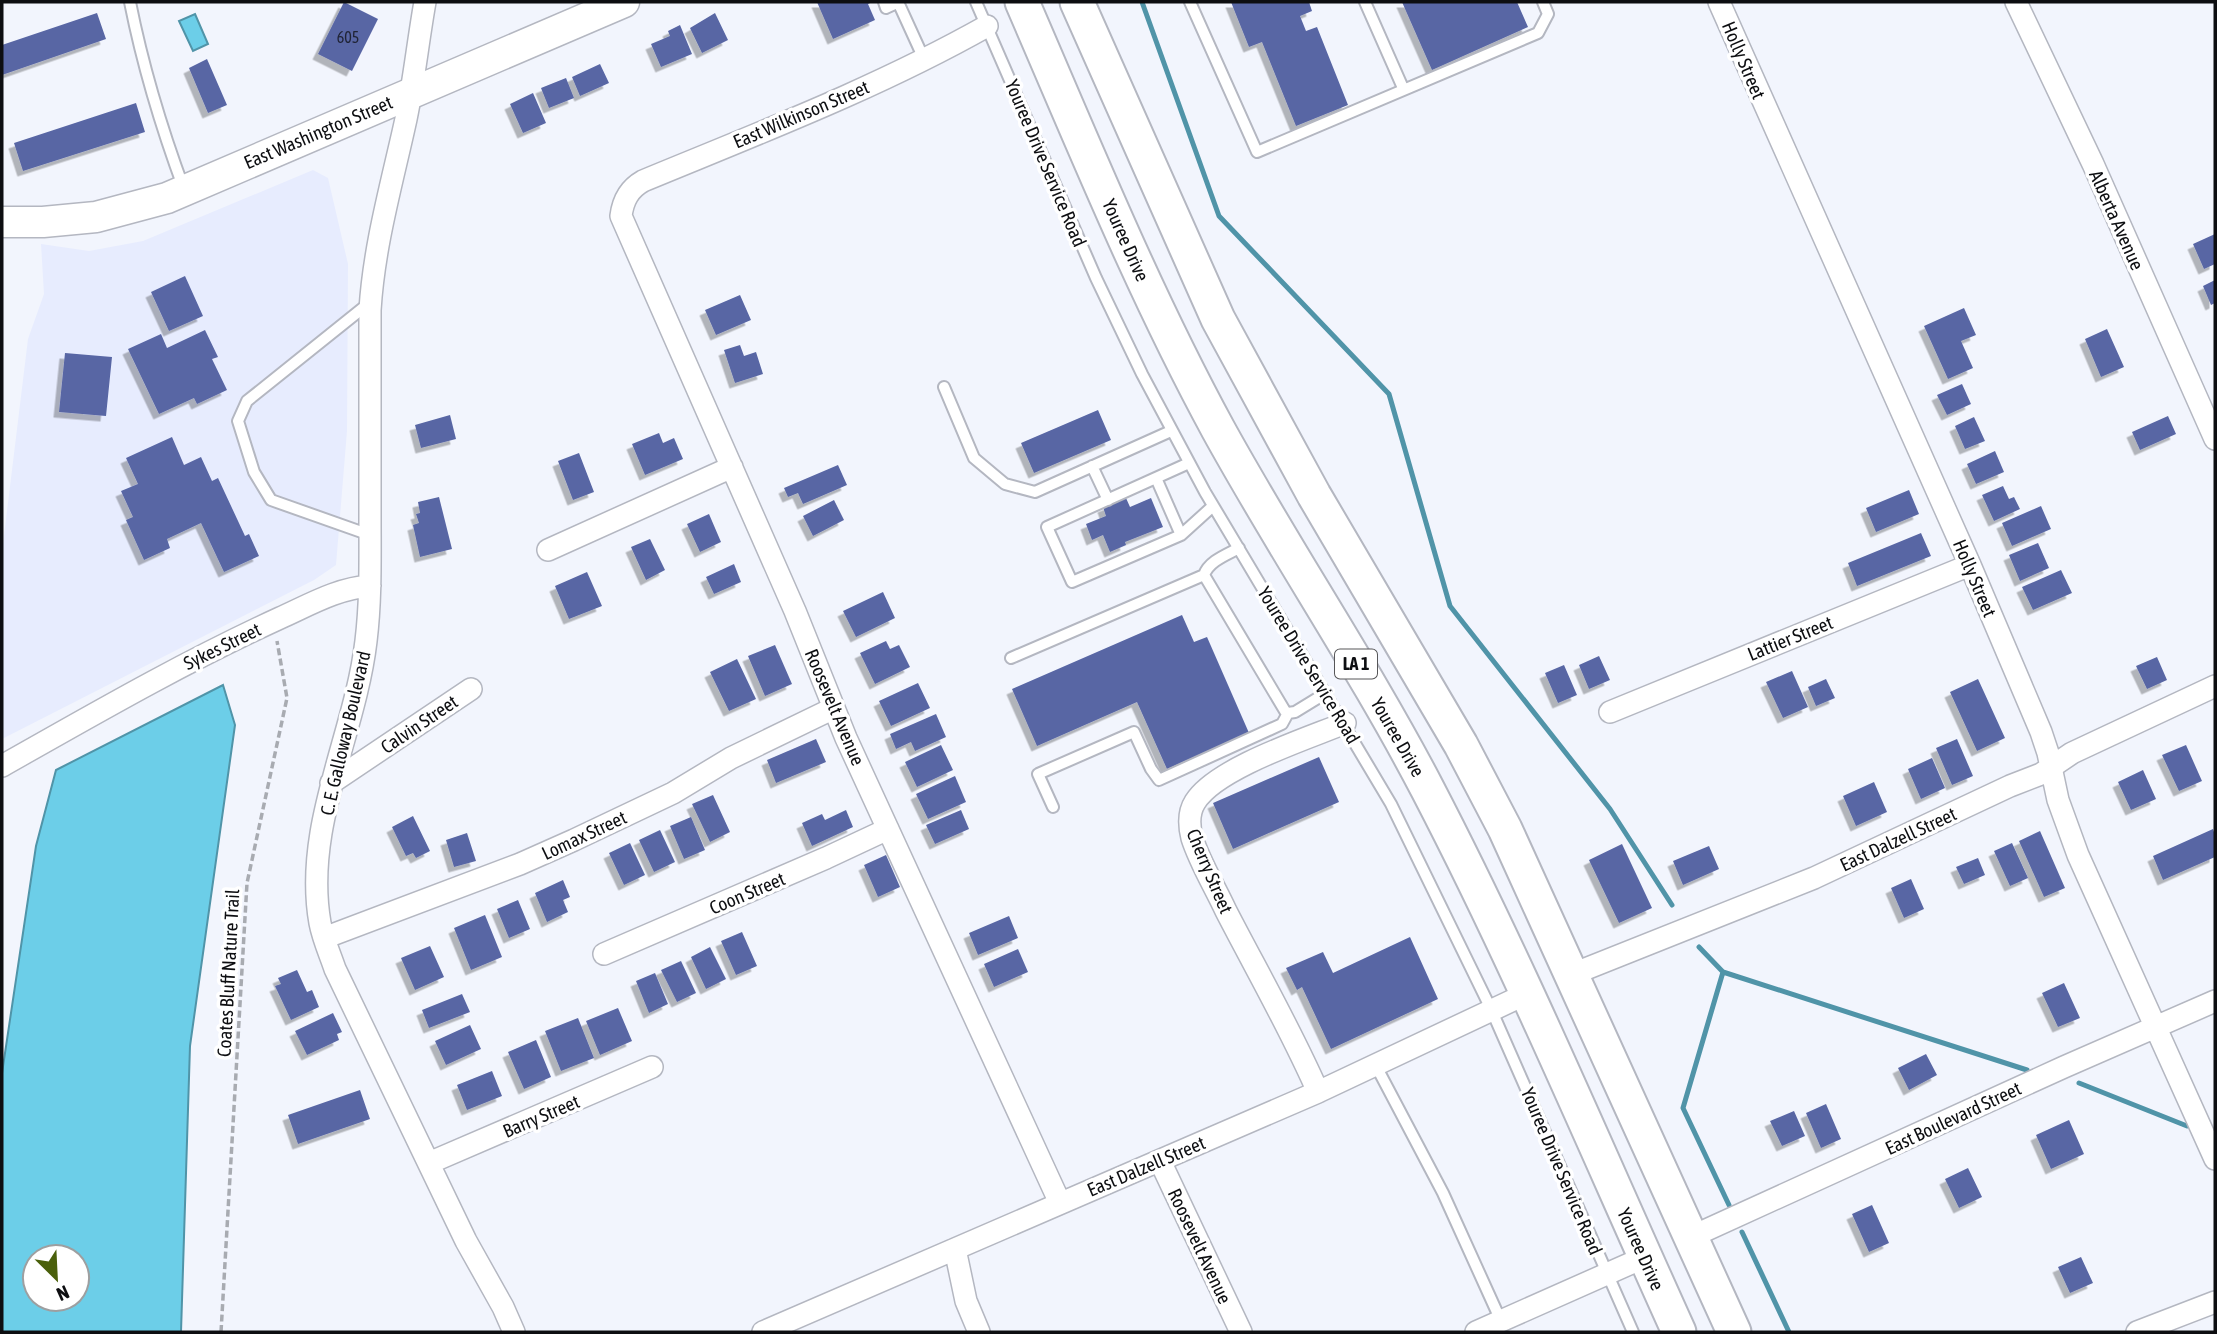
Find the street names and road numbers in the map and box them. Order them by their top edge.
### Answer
street label: Holly Street [1718,18,1770,102]
street label: East Wilkinson Street [730,75,872,153]
street label: Youree Drive Service Road [1001,76,1091,250]
street label: East Washington Street [240,91,396,173]
street label: Alberta Avenue [2085,167,2149,273]
street label: Youree Drive [1098,195,1154,285]
street label: Holly Street [1949,536,2001,620]
street label: Youree Drive Service Road [1253,583,1365,747]
street label: Lattier Street [1744,611,1836,665]
street label: Sykes Street [180,618,264,674]
street label: Roosevelt Avenue [801,645,869,769]
street label: C. E. Galloway Boulevard [315,649,375,817]
road number: LA 1 [1335,650,1377,678]
street label: Calvin Street [376,690,462,758]
street label: Youree Drive [1367,694,1429,780]
street label: East Dalzell Street [1836,802,1960,876]
street label: Lomax Street [538,806,630,864]
street label: Cherry Street [1182,825,1238,917]
street label: Coon Street [706,867,788,919]
street label: Coates Bluff Nature Trail [213,889,243,1057]
street label: East Boulevard Street [1882,1077,2024,1159]
street label: Youree Drive Service Road [1517,1084,1607,1258]
street label: Barry Street [499,1090,583,1142]
street label: East Dalzell Street [1084,1131,1208,1201]
street label: Roosevelt Avenue [1164,1185,1236,1307]
street label: Youree Drive [1613,1204,1669,1294]

